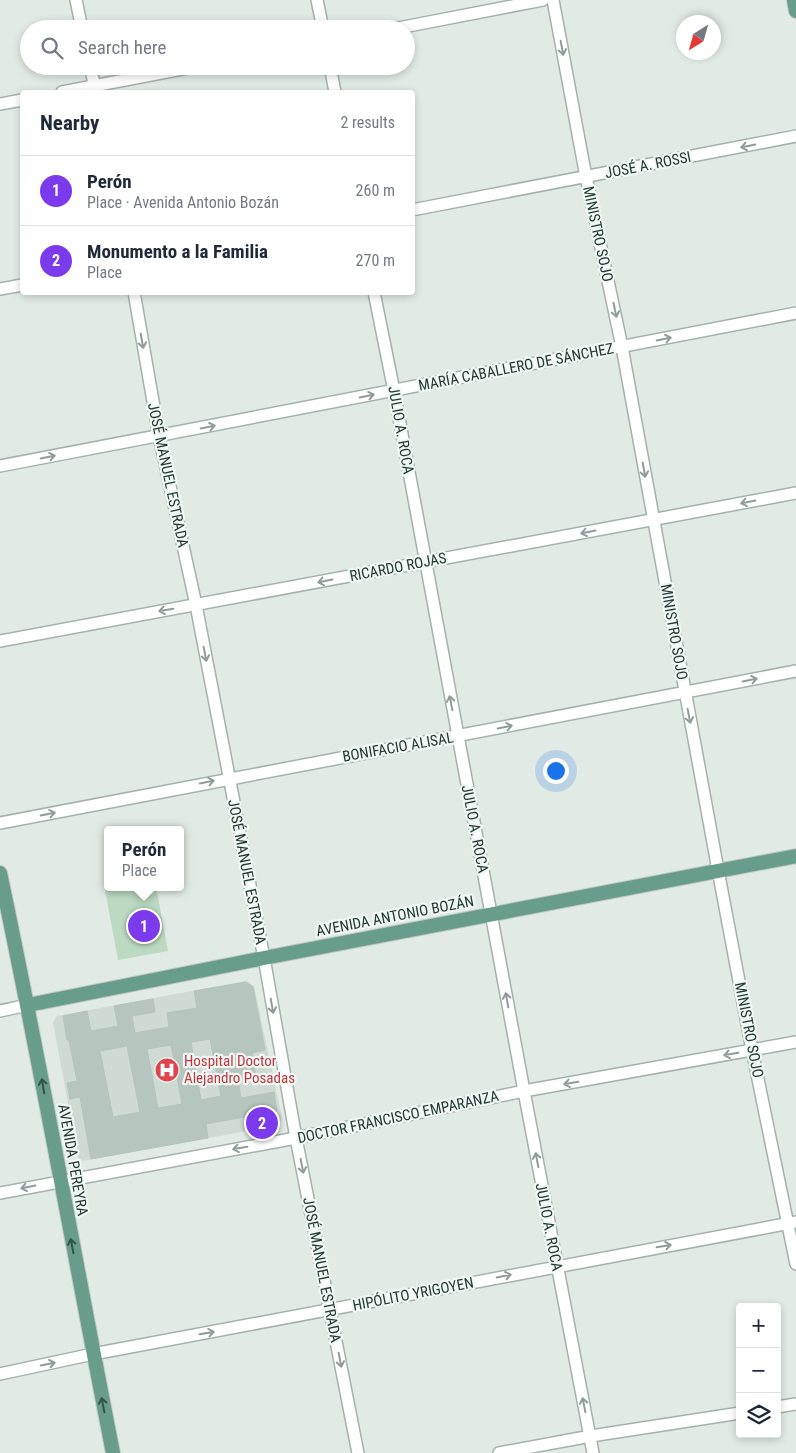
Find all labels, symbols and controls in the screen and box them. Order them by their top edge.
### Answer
north arrow [676,15,721,60]
search box [20,20,415,75]
icon: search [38,34,66,62]
text: Search here [78,36,166,59]
one-way arrow [558,39,567,55]
text: Nearby [40,111,99,135]
text: 2 results [340,113,395,132]
one-way arrow [741,141,757,151]
street label: JOSÉ A. ROSSI [603,148,693,182]
text: Perón [87,170,132,193]
text: 1 [52,181,60,200]
text: 260 m [356,181,395,200]
street label: MINISTRO SOJO [579,185,617,283]
text: Place · Avenida Antonio Bozán [87,193,279,212]
text: Monumento a la Familia [87,240,268,263]
text: 2 [52,251,60,270]
text: 270 m [356,251,395,270]
text: Place [87,263,122,282]
one-way arrow [610,302,620,318]
one-way arrow [138,332,148,348]
one-way arrow [656,333,672,343]
street label: MARÍA CABALLERO DE SÁNCHEZ [417,339,615,395]
street label: JULIO A. ROCA [384,385,418,476]
one-way arrow [359,390,375,400]
street label: JOSÉ MANUEL ESTRADA [144,401,192,549]
one-way arrow [199,421,215,431]
one-way arrow [39,452,55,462]
one-way arrow [640,462,650,478]
one-way arrow [740,497,756,507]
one-way arrow [581,527,597,537]
street label: RICARDO ROJAS [348,549,448,585]
one-way arrow [318,576,334,586]
street label: MINISTRO SOJO [657,583,691,681]
one-way arrow [158,606,174,616]
one-way arrow [201,646,211,662]
one-way arrow [742,675,758,684]
one-way arrow [446,695,455,711]
one-way arrow [685,707,695,723]
one-way arrow [496,722,512,732]
street label: BONIFACIO ALISAL [341,728,455,766]
your location [543,758,569,784]
one-way arrow [199,777,215,786]
street label: JULIO A. ROCA [458,784,492,875]
street label: JOSÉ MANUEL ESTRADA [224,798,270,946]
one-way arrow [39,808,55,818]
popup [104,826,184,891]
text: Perón [122,838,166,861]
text: Place [122,861,157,880]
street label: AVENIDA ANTONIO BOZÁN [315,892,475,940]
pin: 1 [128,907,160,945]
street label: MINISTRO SOJO [731,981,767,1079]
one-way arrow [502,992,512,1008]
one-way arrow [268,998,278,1014]
one-way arrow [723,1050,739,1060]
place label: Hospital Doctor Alejandro Posadas [184,1052,295,1087]
hospital icon: Hospital Doctor Alejandro Posadas [154,1057,180,1083]
one-way arrow [37,1078,47,1094]
one-way arrow [563,1078,579,1088]
street label: DOCTOR FRANCISCO EMPARANZA [296,1087,501,1147]
street label: AVENIDA PEREYRA [54,1103,92,1218]
pin: 2 [246,1104,278,1142]
one-way arrow [232,1144,248,1154]
one-way arrow [531,1152,541,1168]
one-way arrow [297,1158,307,1174]
street label: JULIO A. ROCA [532,1182,566,1273]
one-way arrow [21,1183,37,1193]
street label: JOSÉ MANUEL ESTRADA [299,1196,345,1344]
one-way arrow [67,1238,77,1254]
one-way arrow [656,1241,672,1251]
one-way arrow [496,1271,512,1281]
street label: HIPÓLITO YRIGOYEN [351,1273,475,1315]
map controls [736,1303,781,1438]
button: + [736,1303,781,1348]
one-way arrow [199,1328,215,1338]
button: − [736,1348,781,1393]
one-way arrow [336,1351,345,1367]
one-way arrow [39,1359,55,1368]
button: layers [736,1393,781,1438]
one-way arrow [98,1398,108,1414]
one-way arrow [579,1398,589,1414]

